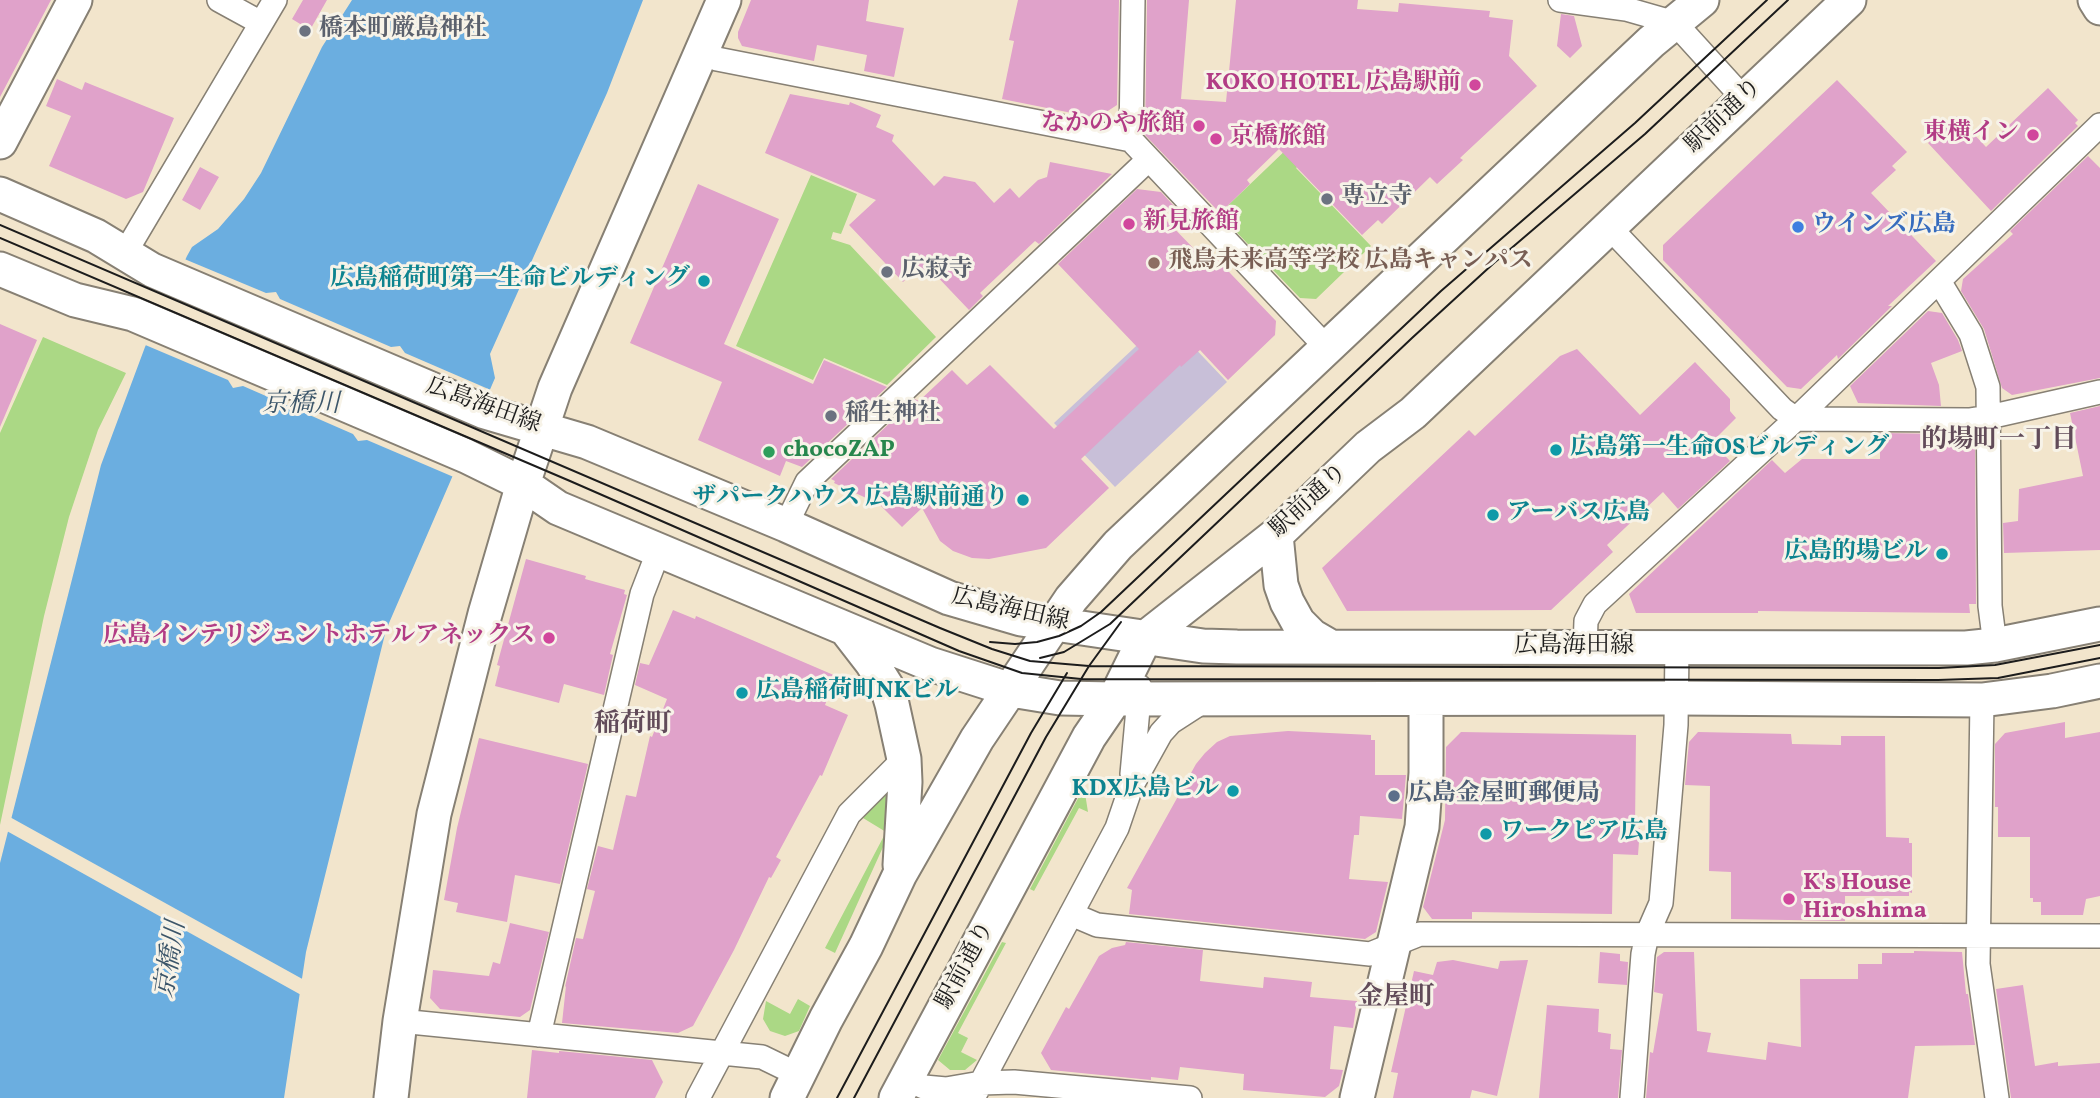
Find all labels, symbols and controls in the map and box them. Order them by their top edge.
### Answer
place label: 橋本町厳島神社 [319,17,487,45]
marker: 橋本町厳島神社 [297,23,313,39]
place label: KOKO HOTEL 広島駅前 [1206,71,1461,99]
street label: 駅前通り [1680,73,1770,161]
marker: KOKO HOTEL 広島駅前 [1467,77,1483,93]
place label: なかのや旅館 [1041,112,1185,140]
marker: なかのや旅館 [1191,118,1207,134]
place label: 東横イン [1923,121,2019,149]
place label: 京橋旅館 [1230,125,1326,153]
marker: 東横イン [2025,127,2041,143]
marker: 京橋旅館 [1208,131,1224,147]
place label: 専立寺 [1341,185,1413,213]
marker: 専立寺 [1319,191,1335,207]
place label: 新見旅館 [1143,210,1239,238]
place label: ウインズ広島 [1812,213,1956,241]
marker: 新見旅館 [1121,216,1137,232]
marker: ウインズ広島 [1790,219,1806,235]
place label: 飛鳥未来高等学校 広島キャンパス [1168,249,1533,277]
marker: 飛鳥未来高等学校 広島キャンパス [1146,255,1162,271]
place label: 広寂寺 [901,258,973,286]
marker: 広寂寺 [879,264,895,280]
place label: 広島稲荷町第一生命ビルディング [330,267,690,295]
marker: 広島稲荷町第一生命ビルディング [696,273,712,289]
street label: 広島海田線 [422,373,544,441]
water label: 京橋川 [262,390,340,422]
place label: 稲生神社 [845,402,941,430]
marker: 稲生神社 [823,408,839,424]
district label: 的場町一丁目 [1921,426,2077,458]
place label: 広島第一生命OSビルディング [1570,436,1889,464]
place label: chocoZAP [783,438,895,466]
marker: 広島第一生命OSビルディング [1548,442,1564,458]
marker: chocoZAP [761,444,777,460]
street label: 駅前通り [1265,459,1355,545]
place label: ザパークハウス 広島駅前通り [692,486,1009,514]
marker: ザパークハウス 広島駅前通り [1015,492,1031,508]
place label: アーバス広島 [1507,501,1650,529]
marker: アーバス広島 [1485,507,1501,523]
place label: 広島的場ビル [1784,540,1928,568]
marker: 広島的場ビル [1934,546,1950,562]
street label: 広島海田線 [948,583,1072,639]
place label: 広島インテリジェントホテルアネックス [103,624,535,652]
marker: 広島インテリジェントホテルアネックス [541,630,557,646]
street label: 広島海田線 [1514,634,1634,662]
place label: 広島稲荷町NKビル [756,679,959,707]
marker: 広島稲荷町NKビル [734,685,750,701]
district label: 稲荷町 [594,710,672,742]
place label: KDX広島ビル [1071,777,1219,805]
place label: 広島金屋町郵便局 [1408,782,1600,810]
marker: KDX広島ビル [1225,783,1241,799]
marker: 広島金屋町郵便局 [1386,788,1402,804]
place label: ワークピア広島 [1500,820,1668,848]
marker: ワークピア広島 [1478,826,1494,842]
place label: K's House Hiroshima [1803,871,1927,927]
marker: K's House Hiroshima [1781,891,1797,907]
street label: 駅前通り [932,917,1002,1015]
water label: 京橋川 [151,919,195,1001]
district label: 金屋町 [1357,983,1435,1015]

